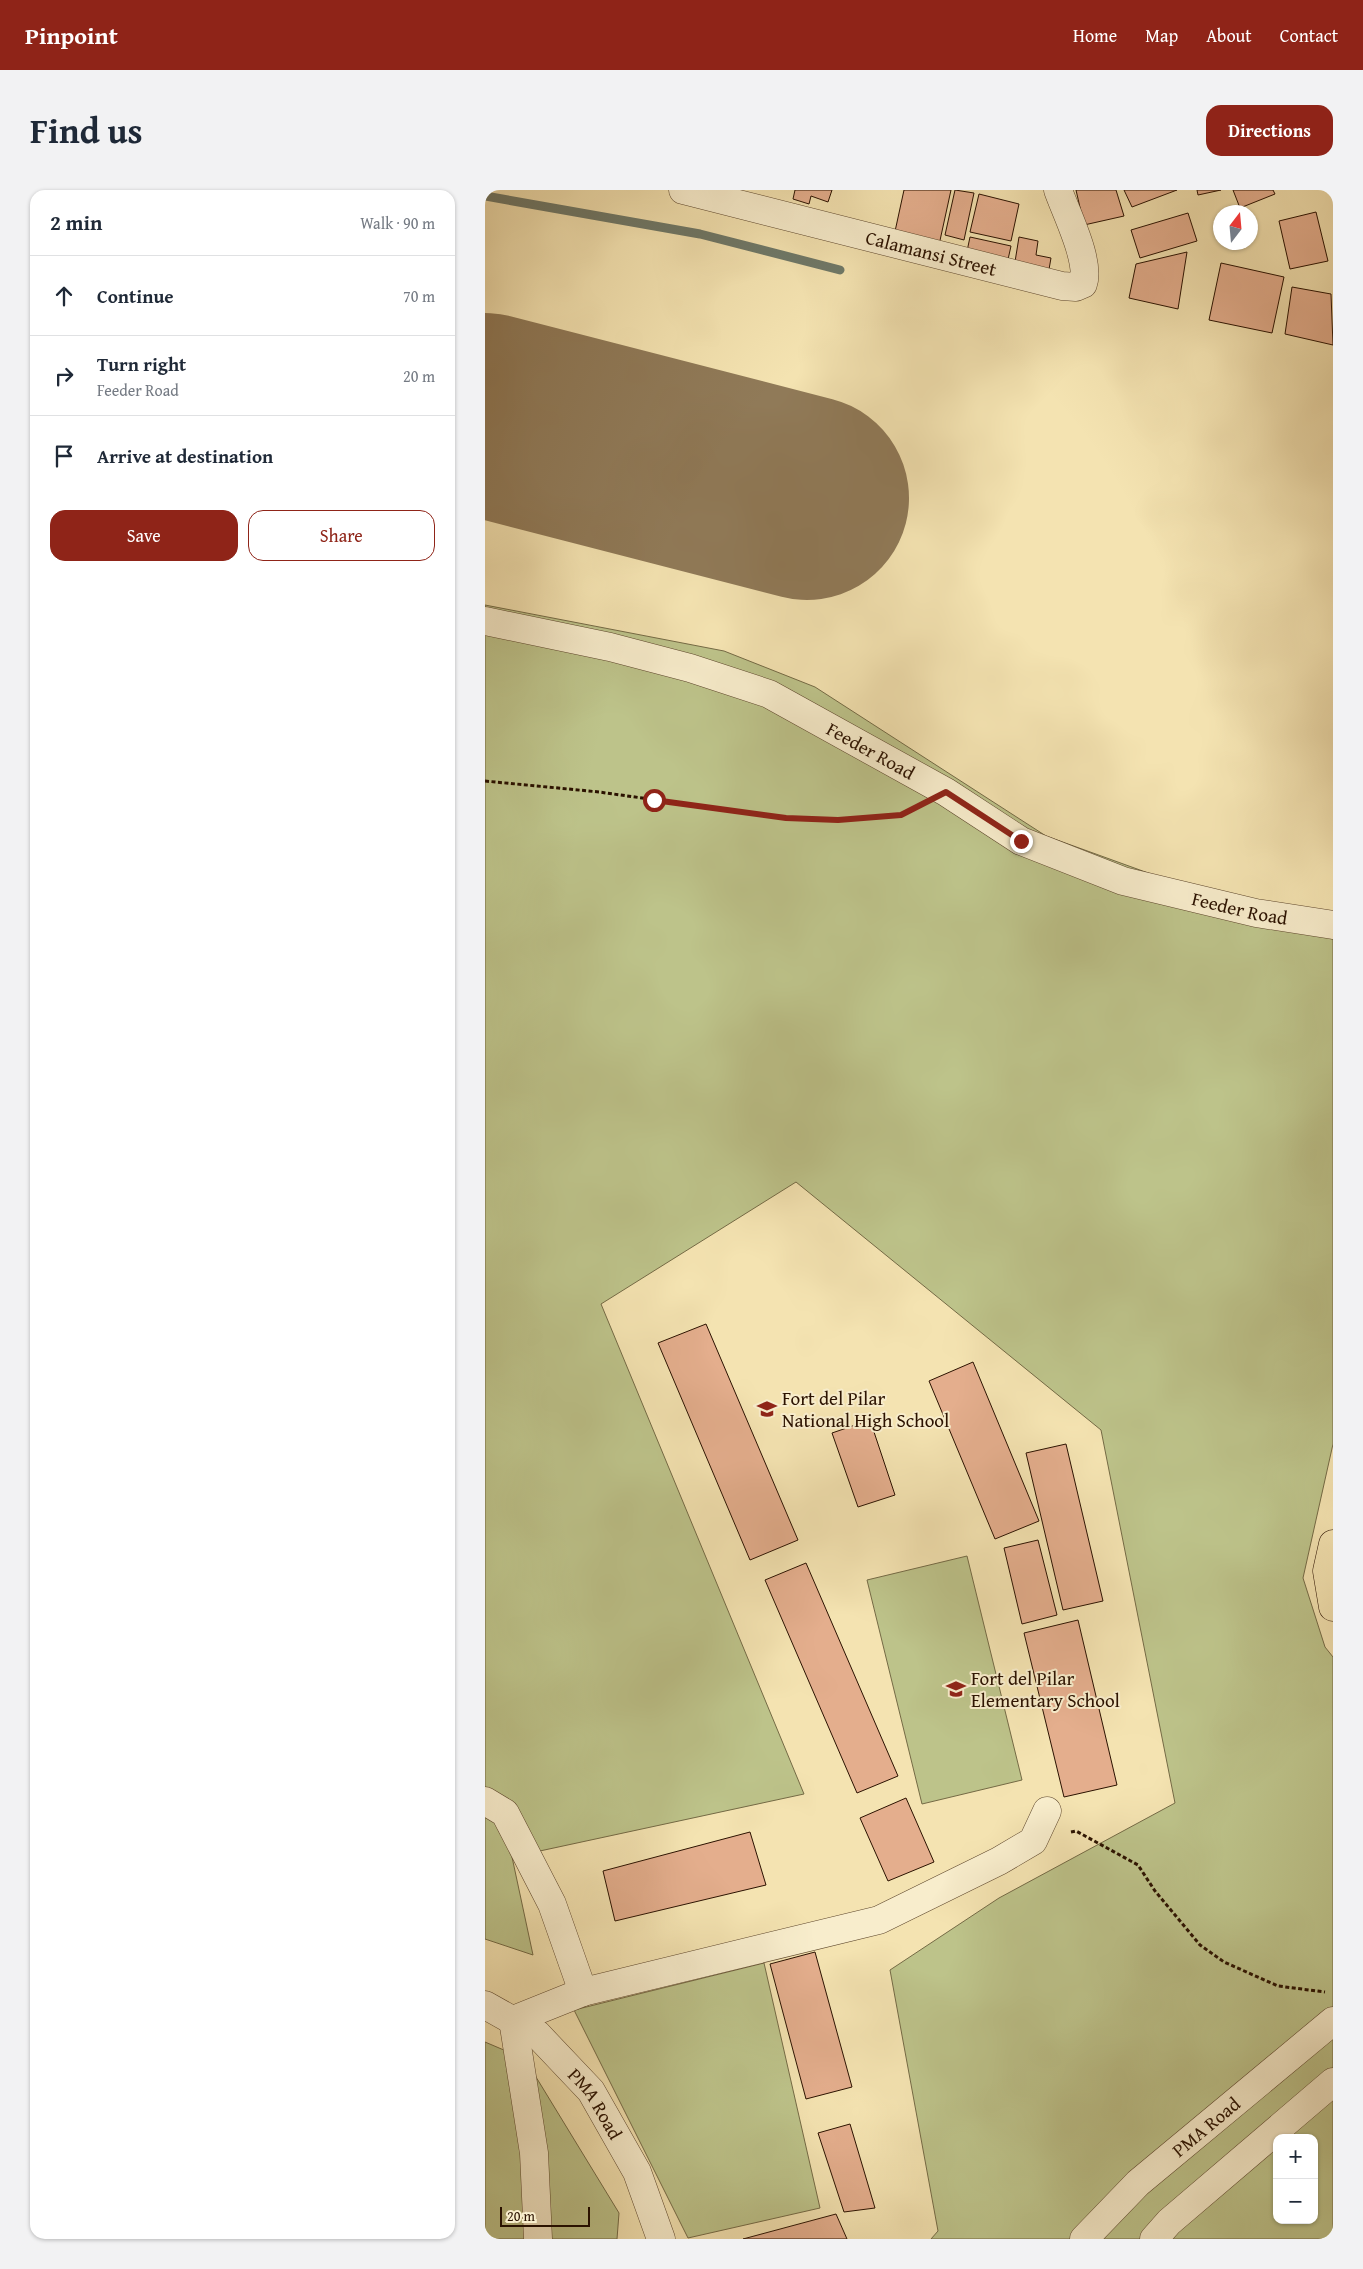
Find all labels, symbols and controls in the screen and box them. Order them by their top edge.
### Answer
text: Pinpoint [25,18,118,53]
text: Home [1073,22,1117,49]
text: Map [1145,22,1178,49]
text: About [1206,22,1252,49]
text: Contact [1280,22,1338,49]
text: Find us [30,105,143,156]
button: Directions [1206,105,1333,156]
north arrow [1213,205,1258,250]
text: 2 min [50,207,102,238]
text: Walk · 90 m [360,211,435,235]
street label: Calamansi Street [863,223,1000,283]
icon: ahead [50,282,78,310]
text: Continue [97,282,174,310]
text: 70 m [403,284,435,308]
text: Turn right [97,350,186,378]
icon: right [50,362,78,390]
text: 20 m [403,364,435,388]
text: Feeder Road [97,378,179,402]
icon: arrive [50,442,78,470]
text: Arrive at destination [97,442,273,470]
button: Save [50,510,238,561]
button: Share [248,510,435,561]
street label: Feeder Road [822,715,921,787]
route start [643,789,666,812]
route end [1010,830,1033,853]
street label: Feeder Road [1189,884,1290,932]
place label: Fort del Pilar National High School [782,1384,949,1434]
school or university icon: Fort del Pilar National High School [756,1398,778,1420]
place label: Fort del Pilar Elementary School [971,1664,1120,1714]
school or university icon: Fort del Pilar Elementary School [945,1678,967,1700]
street label: PMA Road [562,2061,630,2145]
street label: PMA Road [1166,2089,1247,2163]
map controls [1273,2134,1318,2224]
button: + [1273,2134,1318,2179]
button: − [1273,2179,1318,2224]
scale bar [500,2204,590,2227]
text: 20 m [507,2206,535,2226]

